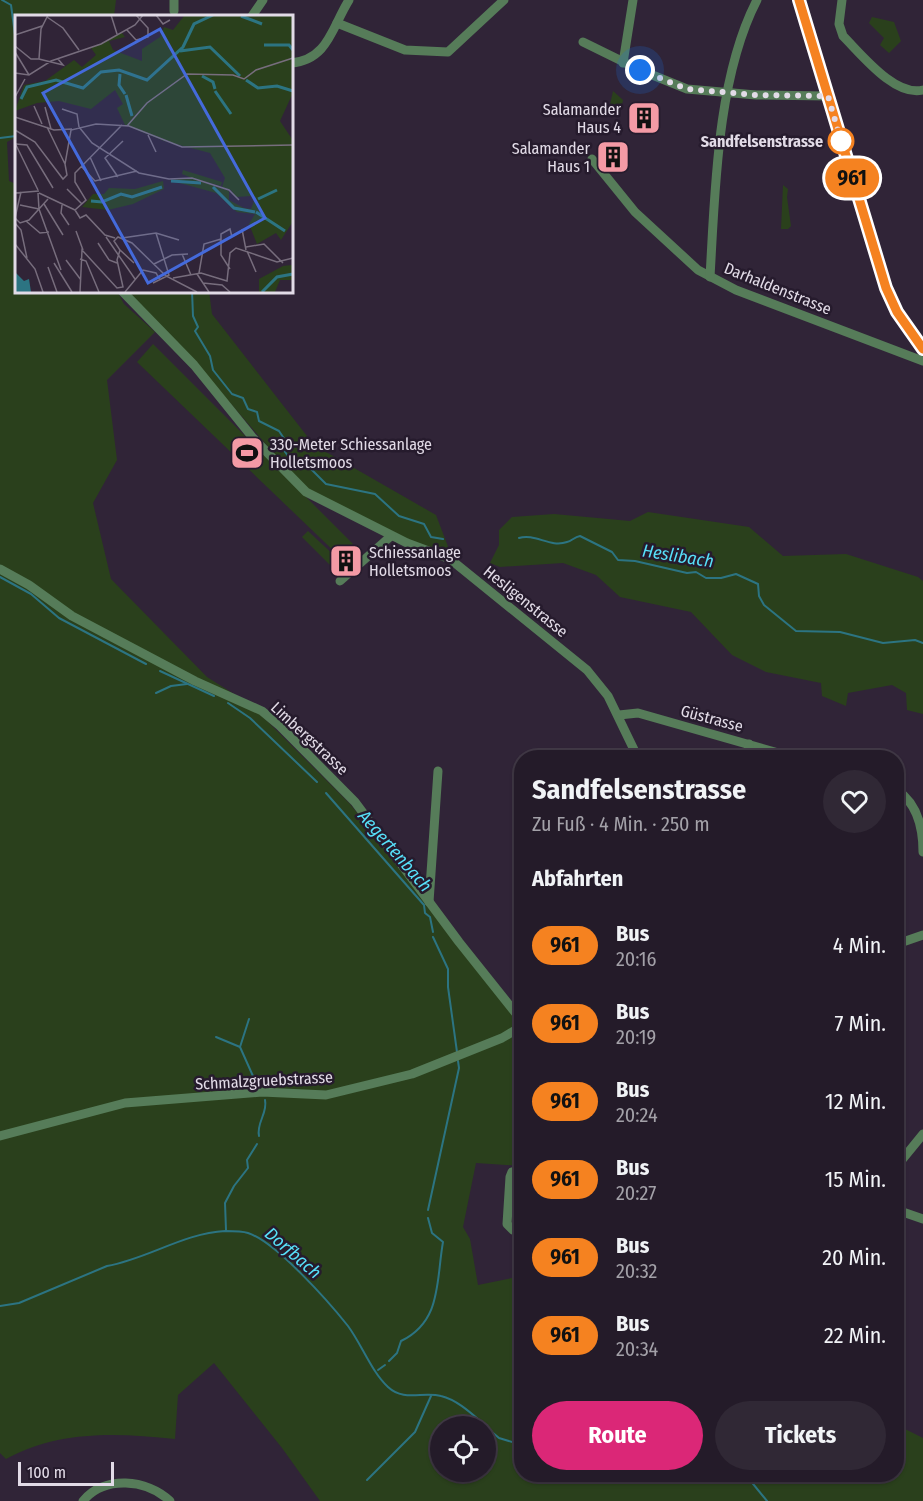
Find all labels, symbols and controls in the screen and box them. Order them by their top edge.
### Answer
inset map [15,15,292,292]
your location [625,55,655,85]
place label: Salamander Haus 4 [543,100,621,137]
building icon: Salamander Haus 4 [626,100,662,136]
marker: Sandfelsenstrasse [828,128,854,154]
place label: Sandfelsenstrasse [701,132,823,151]
place label: Salamander Haus 1 [512,139,590,176]
building icon: Salamander Haus 1 [595,139,631,175]
line badge: 961 [818,158,886,198]
text: 961 [837,165,867,191]
street label: Darhaldenstrasse [721,258,834,319]
sports icon: 330-Meter Schiessanlage Holletsmoos [229,435,265,471]
place label: 330-Meter Schiessanlage Holletsmoos [270,435,432,472]
water label: Heslibach [641,539,715,573]
building icon: Schiessanlage Holletsmoos [328,543,364,579]
place label: Schiessanlage Holletsmoos [369,543,461,580]
street label: Hesligenstrasse [480,562,572,641]
street label: Limbergstrasse [267,698,352,779]
street label: Güstrasse [679,701,745,736]
button: heart [823,770,886,833]
text: Sandfelsenstrasse [532,773,746,806]
water label: Aegertenbach [353,805,437,896]
text: Zu Fuß · 4 Min. · 250 m [532,812,710,836]
text: Abfahrten [532,865,623,892]
text: Bus [616,920,649,947]
text: 961 [550,932,580,958]
text: 4 Min. [833,932,886,959]
text: 20:16 [616,947,656,971]
text: Bus [616,998,649,1025]
text: 961 [550,1010,580,1036]
text: 7 Min. [834,1010,886,1037]
text: 20:19 [616,1025,656,1049]
street label: Schmalzgruebstrasse [195,1067,334,1094]
text: Bus [616,1076,649,1103]
text: 961 [550,1088,580,1114]
text: 12 Min. [825,1088,886,1115]
text: 20:24 [616,1103,658,1127]
text: Bus [616,1154,649,1181]
text: 961 [550,1166,580,1192]
text: 15 Min. [825,1166,886,1193]
text: 20:27 [616,1181,656,1205]
water label: Dorfbach [260,1223,326,1283]
text: Bus [616,1232,649,1259]
text: 961 [550,1244,580,1270]
text: 20 Min. [822,1244,886,1271]
text: 20:32 [616,1259,657,1283]
text: Bus [616,1310,649,1337]
text: 961 [550,1322,580,1348]
text: 22 Min. [824,1322,886,1349]
text: 20:34 [616,1337,658,1361]
button: Route [532,1401,703,1470]
button: Tickets [715,1401,886,1470]
map controls [430,1416,496,1482]
button: locate [430,1416,496,1482]
scale bar [18,1459,114,1486]
text: 100 m [27,1463,66,1482]

